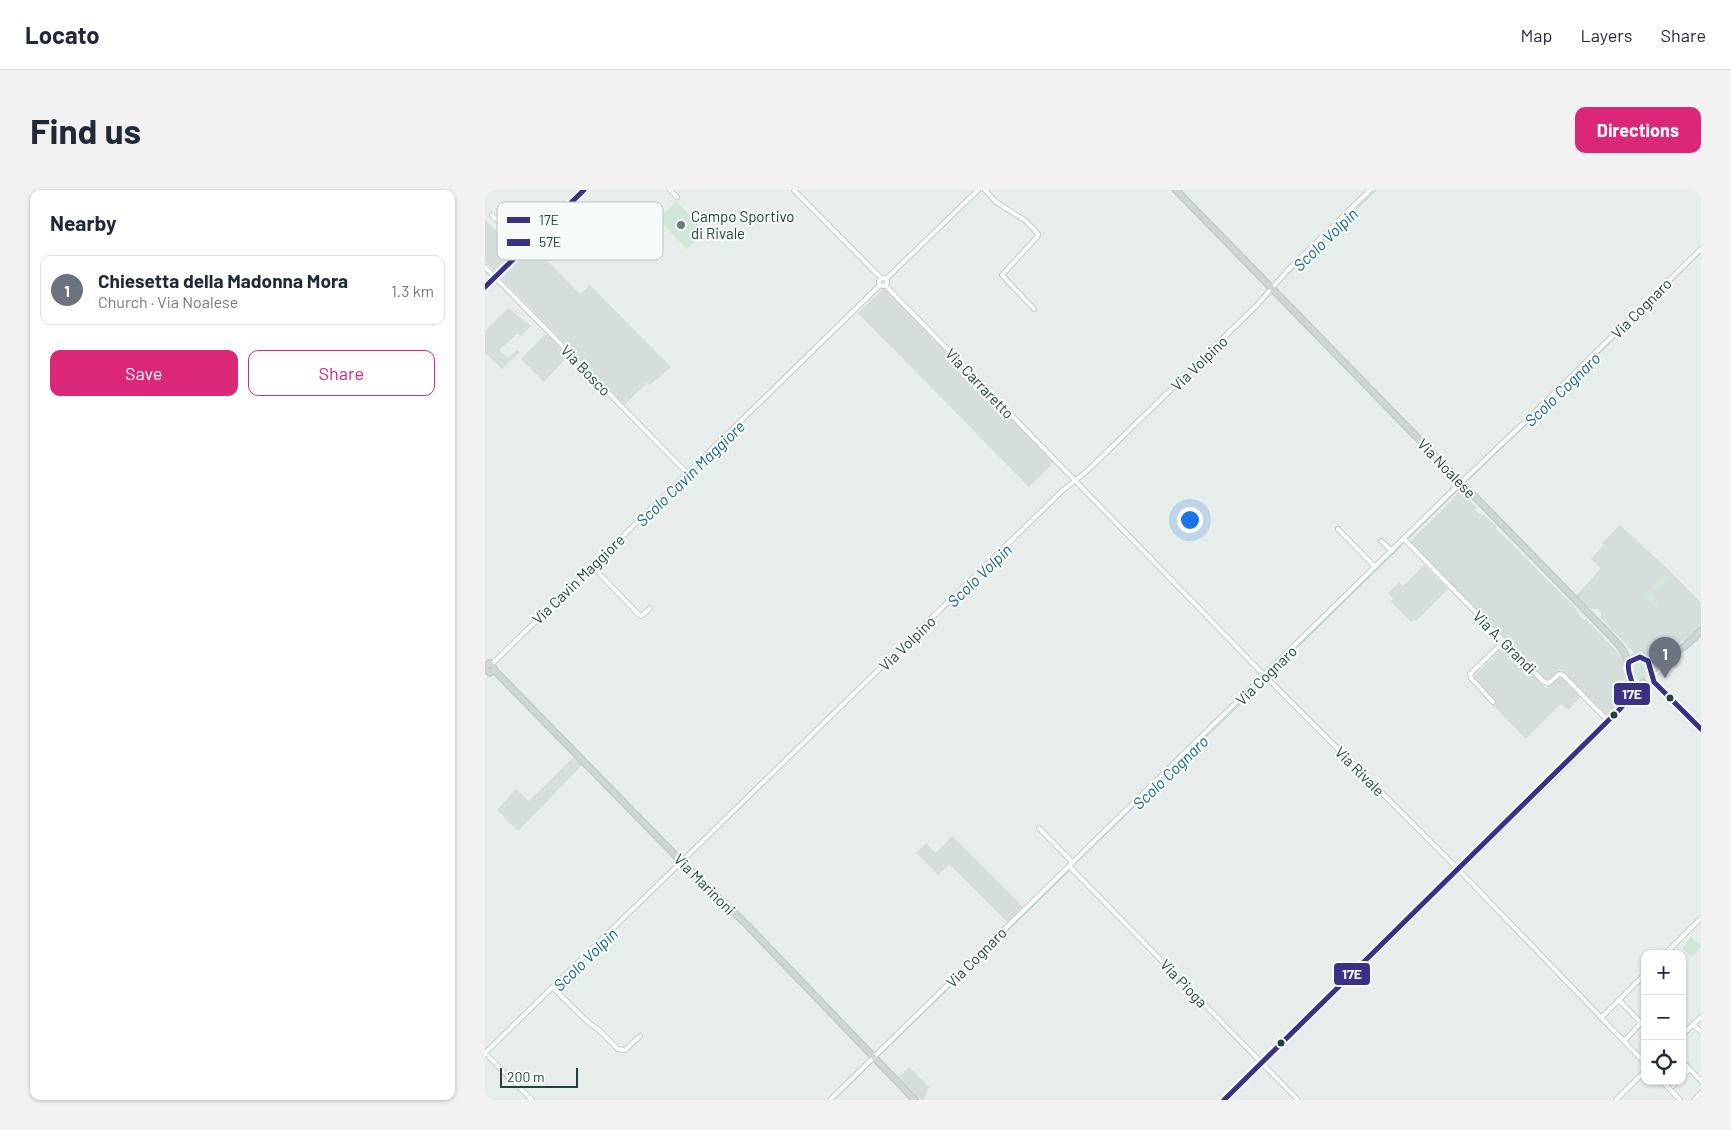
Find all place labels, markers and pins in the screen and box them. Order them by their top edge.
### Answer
place label: Campo Sportivo di Rivale [691,207,795,242]
marker: Campo Sportivo di Rivale [675,219,687,231]
pin: 1 [1649,637,1681,678]
unlabelled marker [1665,693,1675,703]
unlabelled marker [1609,710,1619,720]
unlabelled marker [1276,1038,1286,1048]

